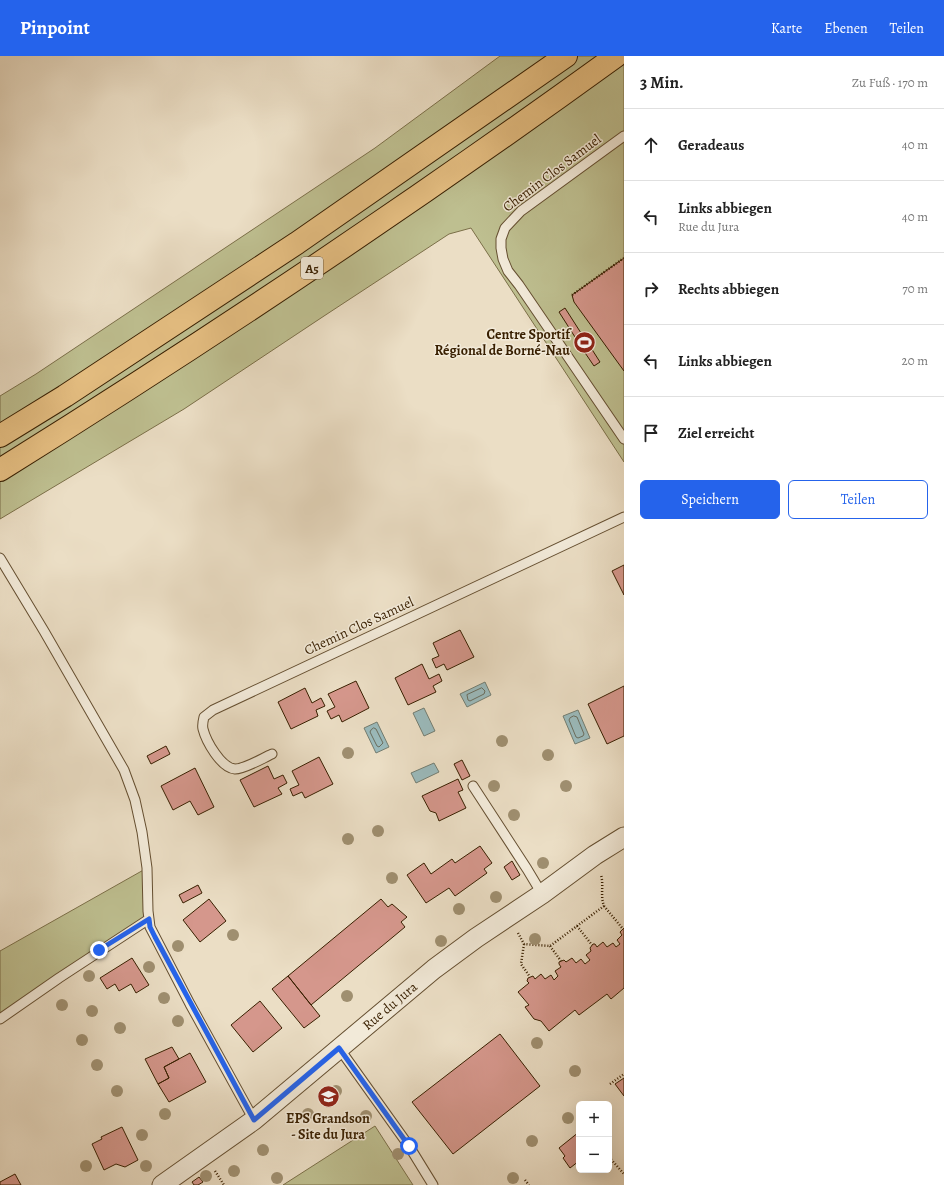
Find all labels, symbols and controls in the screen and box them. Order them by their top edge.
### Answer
text: Pinpoint [20,15,90,41]
text: Karte [771,19,802,38]
text: Ebenen [824,19,868,38]
text: Teilen [890,19,924,38]
text: 3 Min. [640,71,684,94]
text: Zu Fuß · 170 m [852,74,928,91]
street label: Chemin Clos Samuel [499,129,606,216]
icon: ahead [640,134,662,156]
text: Geradeaus [678,135,744,155]
text: 40 m [902,136,928,153]
text: Links abbiegen [678,198,772,218]
icon: left [640,206,662,228]
text: 40 m [902,208,928,225]
text: Rue du Jura [678,218,739,235]
road number: A5 [301,257,323,279]
icon: right [640,278,662,300]
text: Rechts abbiegen [678,279,779,299]
text: 70 m [902,280,928,297]
place label: Centre Sportif Régional de Borné-Nau [435,325,572,360]
sports icon: Centre Sportif Régional de Borné-Nau [572,329,598,355]
icon: left [640,350,662,372]
text: Links abbiegen [678,351,772,371]
text: 20 m [902,352,928,369]
icon: arrive [640,422,662,444]
text: Ziel erreicht [678,423,754,443]
button: Speichern [640,480,780,519]
button: Teilen [788,480,928,519]
street label: Chemin Clos Samuel [301,592,417,660]
route end [90,941,108,959]
street label: Rue du Jura [359,977,422,1035]
school or university icon: EPS Grandson - Site du Jura [315,1083,341,1109]
map controls [576,1101,612,1173]
button: + [576,1101,612,1137]
place label: EPS Grandson - Site du Jura [286,1109,370,1144]
route start [400,1137,418,1155]
button: − [576,1137,612,1173]

